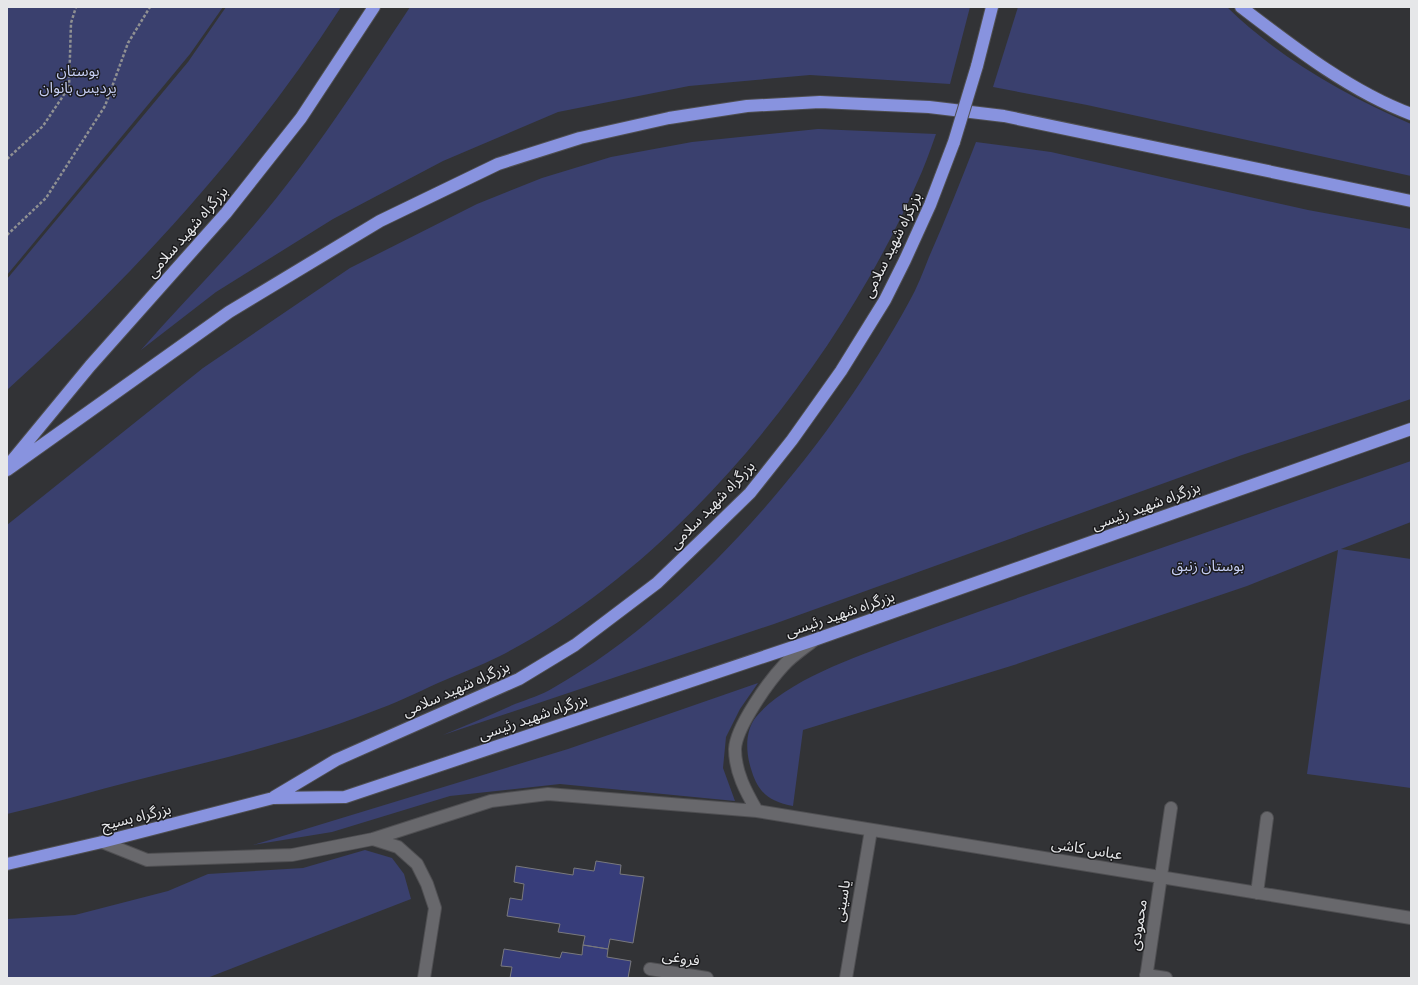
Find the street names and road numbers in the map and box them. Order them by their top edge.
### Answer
street label: بزرگراه شهید سلامی [142,183,232,281]
street label: بزرگراه شهید سلامی [859,189,925,301]
street label: بزرگراه شهید سلامی [665,457,759,553]
street label: بزرگراه شهید رئیسی [1089,478,1203,534]
street label: بزرگراه شهید رئیسی [783,587,897,641]
street label: بزرگراه شهید سلامی [400,657,512,721]
street label: بزرگراه شهید رئیسی [476,690,590,744]
street label: بزرگراه بسیج [99,800,174,837]
street label: عباس کاشی [1050,834,1124,864]
street label: یاسینی [830,879,854,923]
street label: محمودی [1125,898,1151,952]
street label: فروغی [661,946,701,970]

